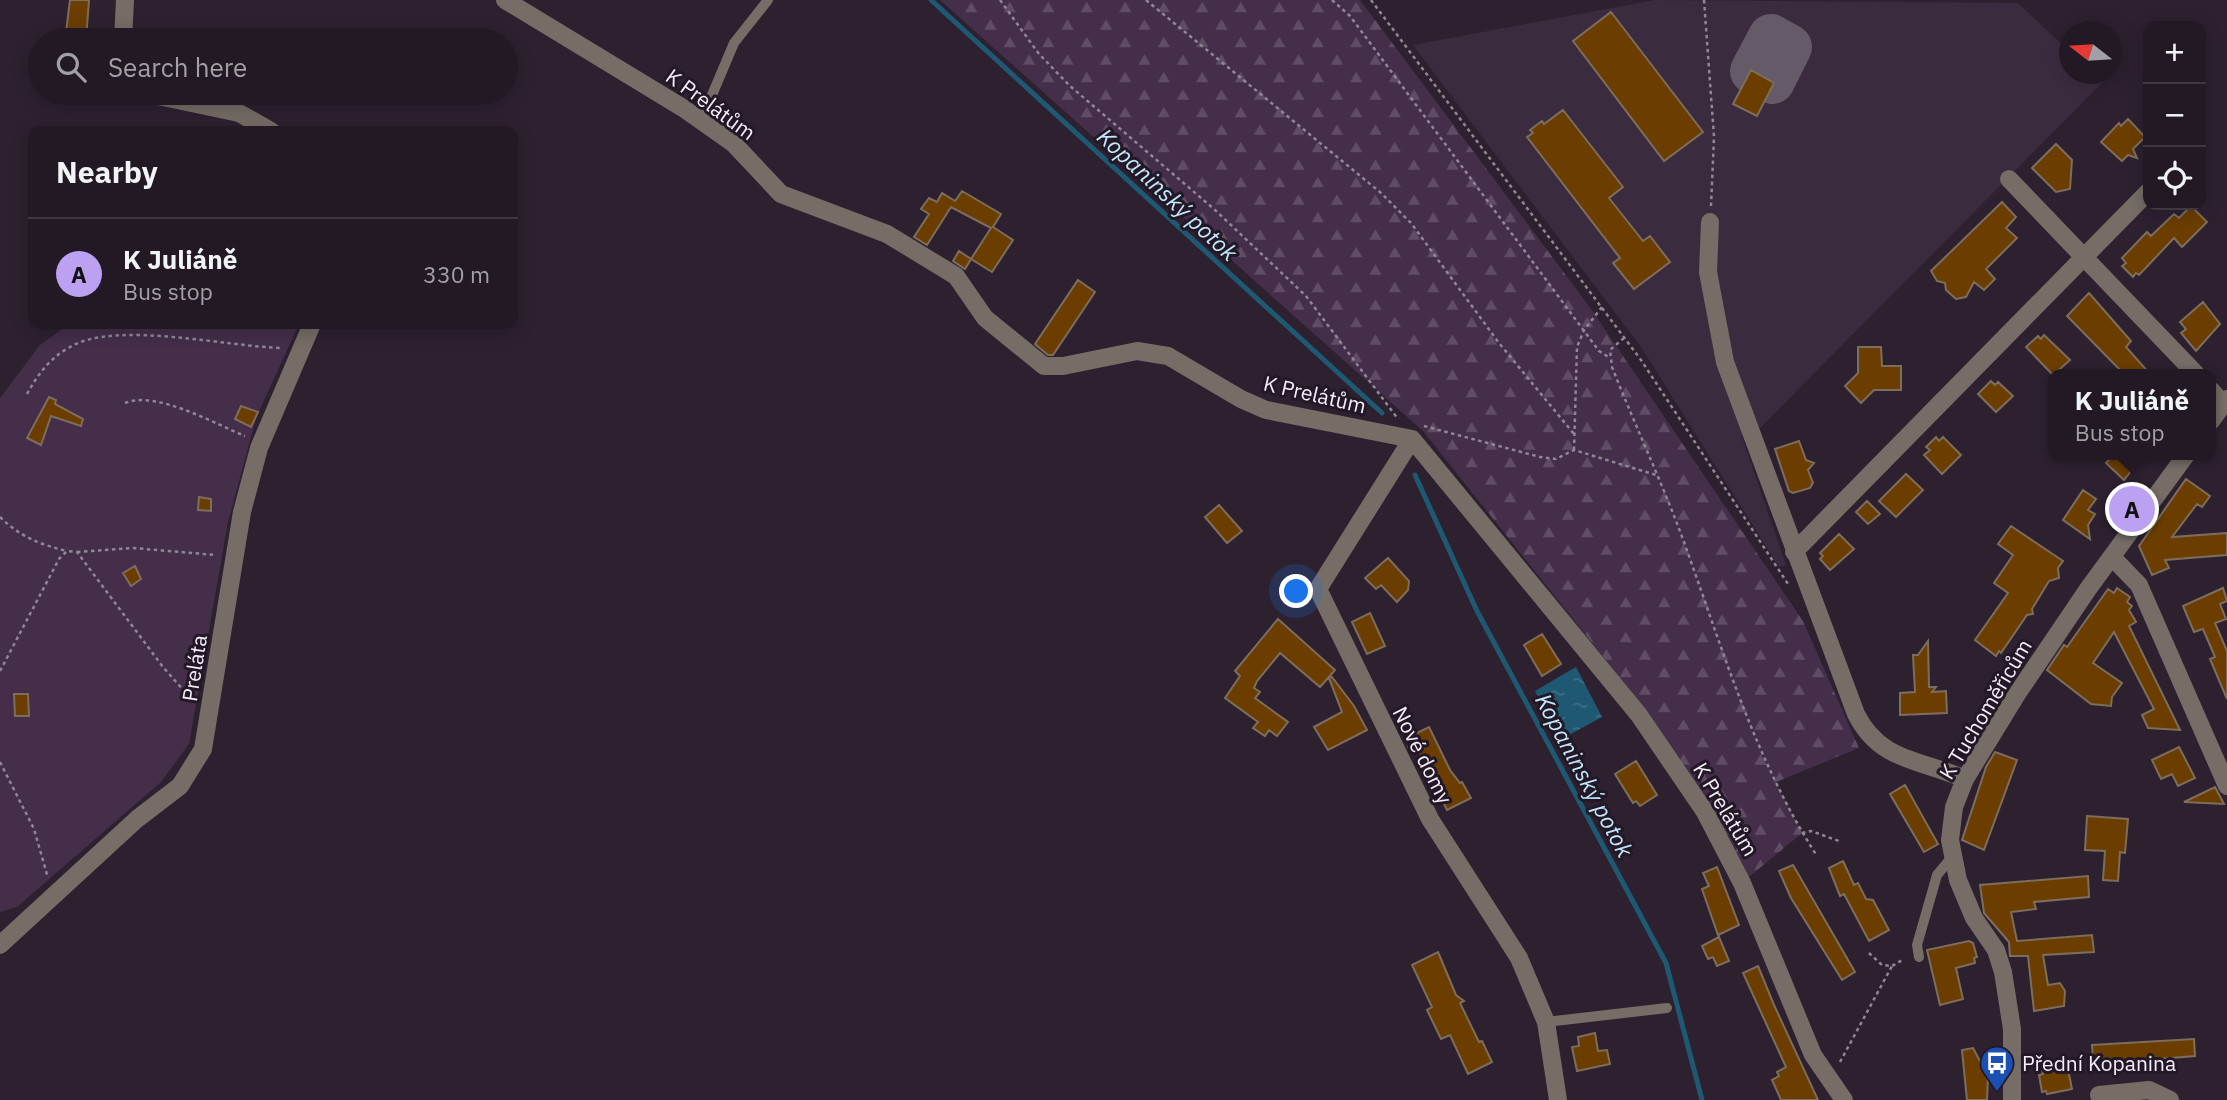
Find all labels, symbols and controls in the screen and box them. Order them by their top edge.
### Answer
north arrow [2059,21,2122,84]
map controls [2143,21,2206,210]
button: + [2143,21,2206,84]
search box [28,28,518,105]
icon: search [52,48,90,86]
text: Search here [108,50,247,84]
street label: K Prelátům [661,62,761,146]
button: − [2143,84,2206,147]
water label: Kopaninský potok [1091,121,1245,268]
button: locate [2143,147,2206,210]
text: Nearby [56,152,158,191]
text: K Juliáně [123,242,237,276]
text: A [71,259,87,289]
text: 330 m [423,259,490,289]
text: Bus stop [123,276,213,306]
street label: K Prelátům [1261,369,1369,419]
popup [2048,369,2216,460]
text: K Juliáně [2075,383,2189,417]
text: Bus stop [2075,417,2165,447]
pin: A [2109,483,2155,535]
your location [1279,574,1313,608]
street label: Preláta [175,633,213,703]
street label: K Tuchoměřicům [1932,634,2038,784]
water label: Kopaninský potok [1529,688,1641,863]
street label: Nové domy [1387,702,1460,809]
street label: K Prelátům [1687,757,1765,861]
bus stop icon: Přední Kopanina [1978,1044,2016,1093]
place label: Přední Kopanina [2022,1049,2176,1077]

